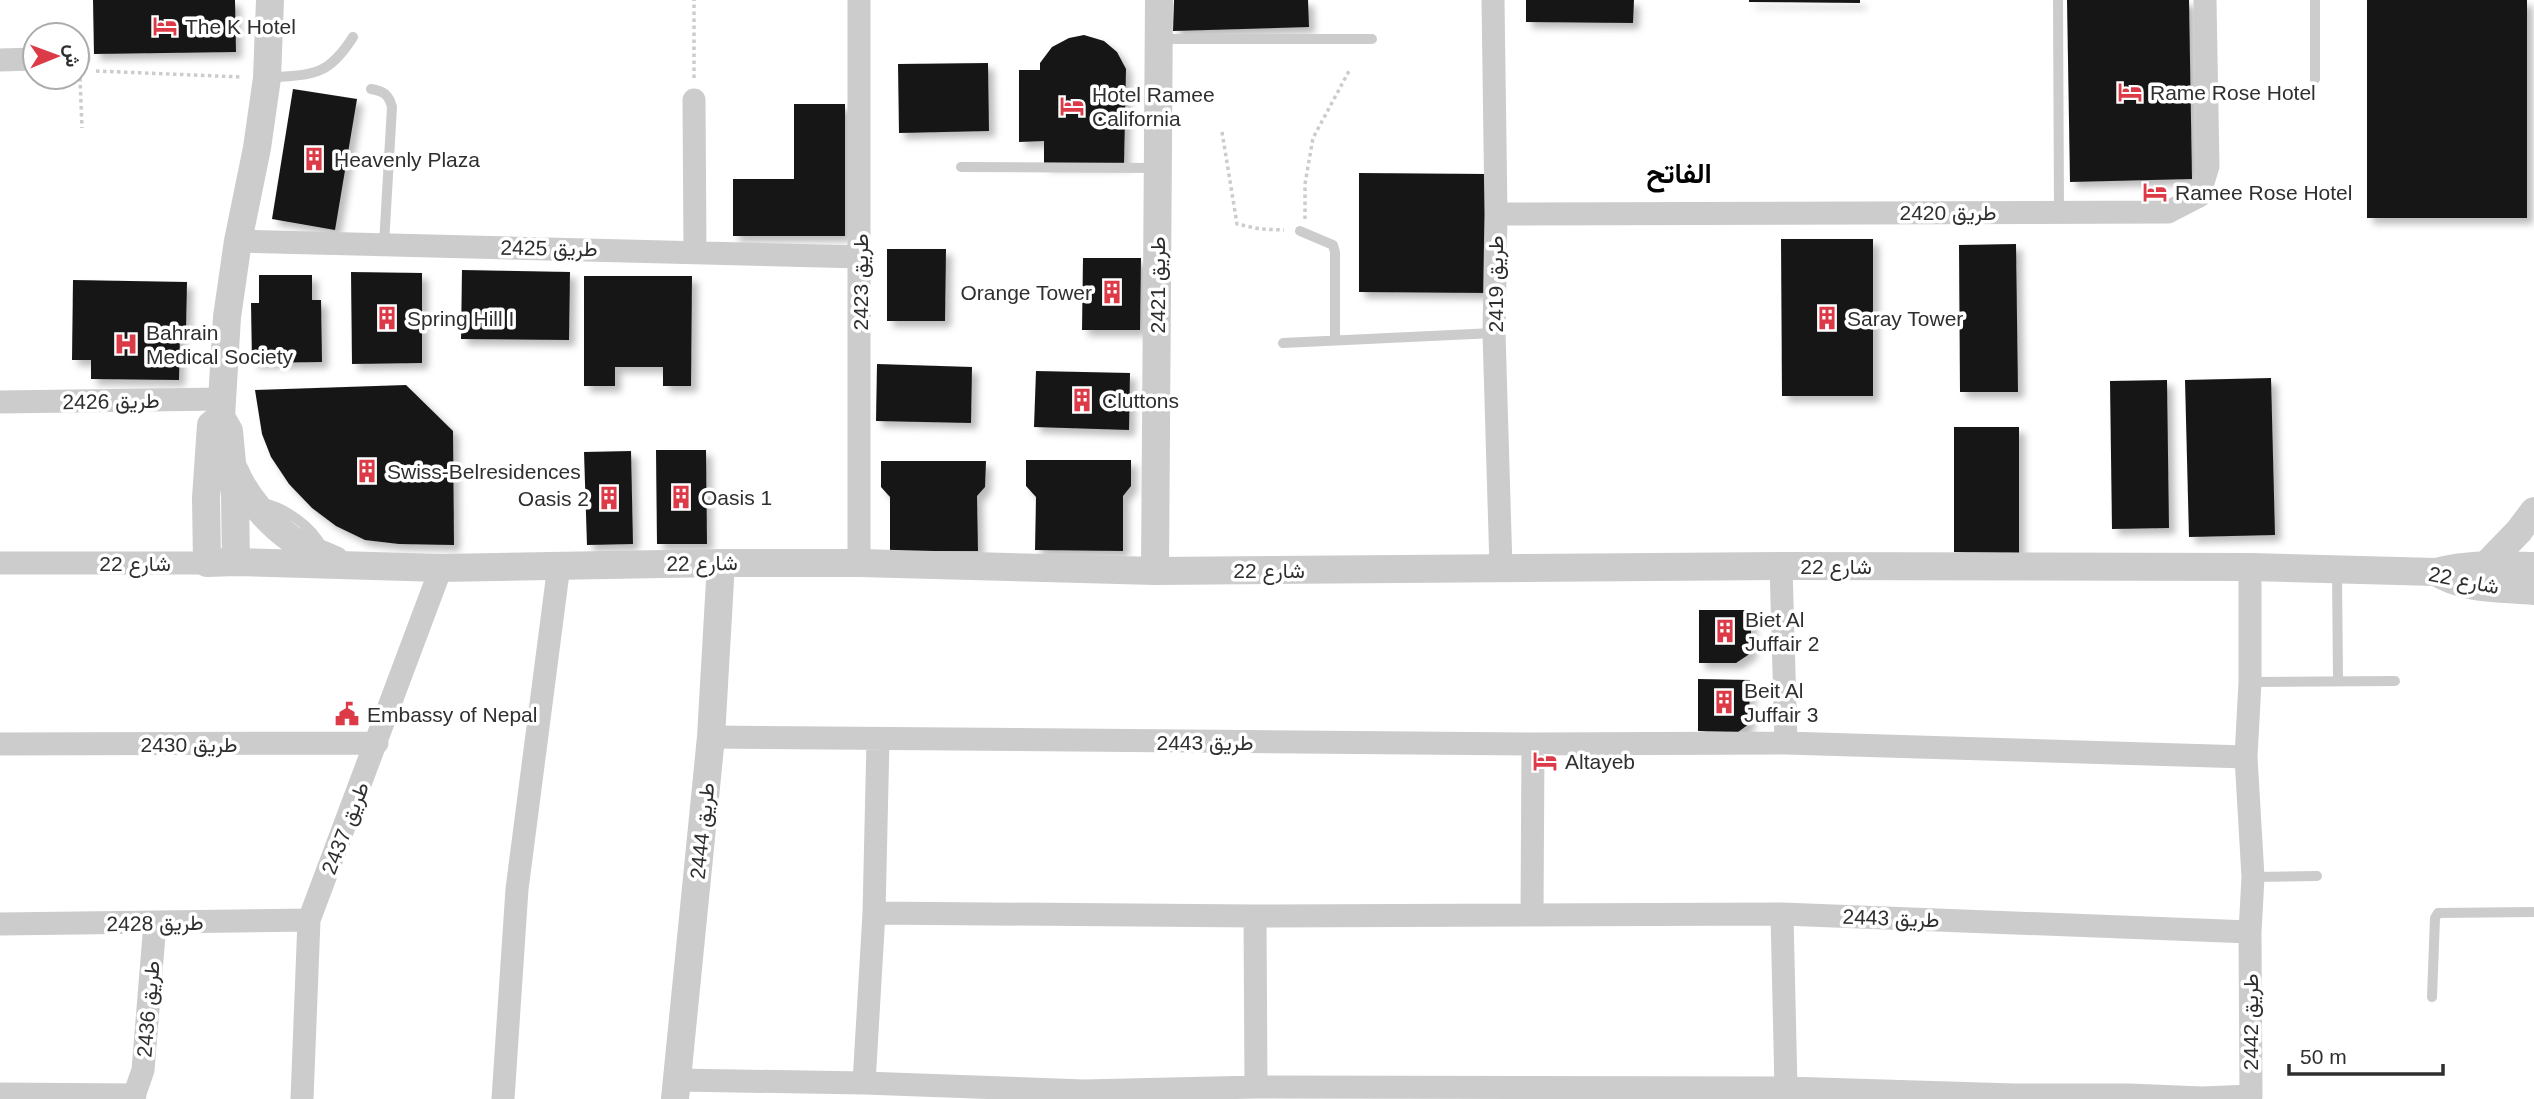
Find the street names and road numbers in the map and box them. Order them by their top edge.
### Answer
street label: طريق 2420 [1899,201,1997,226]
street label: طريق 2423 [849,233,874,331]
street label: طريق 2419 [1484,235,1509,333]
street label: طريق 2425 [500,236,598,262]
street label: طريق 2421 [1146,236,1171,334]
street label: طريق 2426 [62,389,160,415]
street label: شارع 22 [666,551,738,578]
street label: شارع 22 [99,552,171,578]
street label: شارع 22 [1800,555,1872,581]
street label: شارع 22 [1233,559,1305,585]
street label: شارع 22 [2426,562,2501,601]
street label: طريق 2443 [1156,731,1254,756]
street label: طريق 2430 [140,733,238,758]
street label: طريق 2437 [317,779,375,878]
street label: طريق 2444 [685,782,720,881]
street label: طريق 2443 [1842,905,1940,933]
street label: طريق 2428 [106,911,204,937]
street label: طريق 2436 [132,960,166,1059]
street label: طريق 2442 [2239,973,2264,1071]

